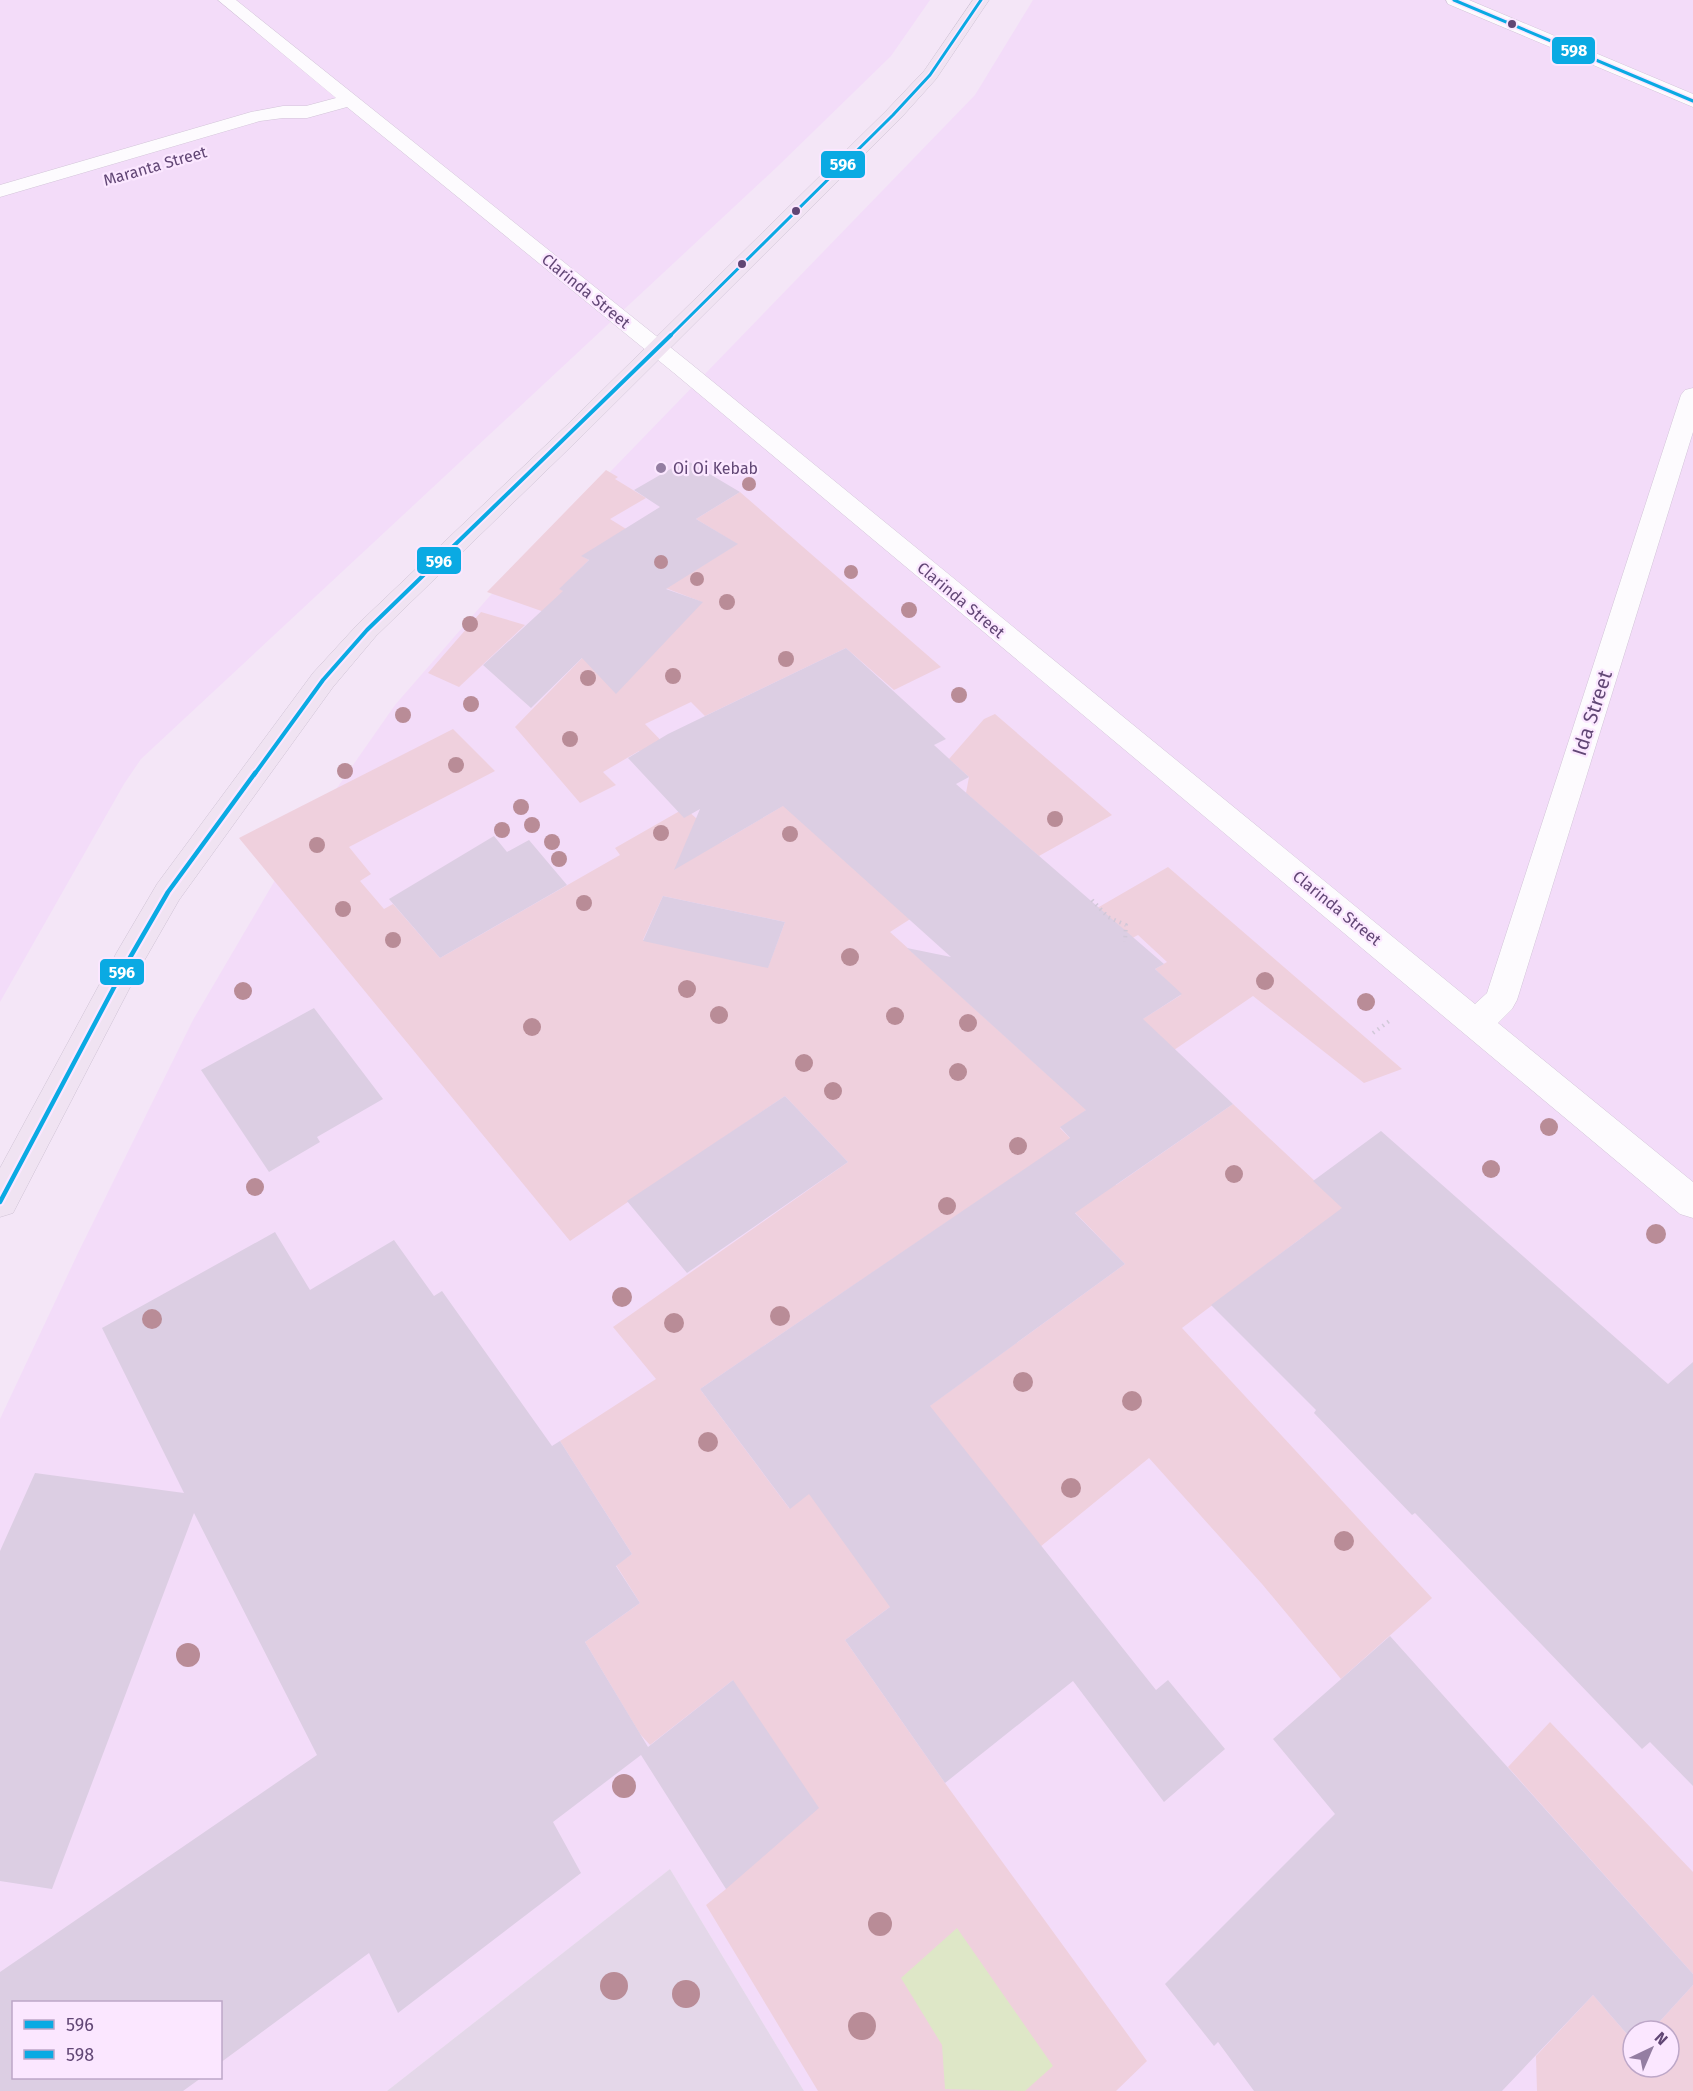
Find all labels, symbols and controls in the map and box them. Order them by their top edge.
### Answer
unlabelled marker [1506,18,1518,30]
line badge: 598 [1551,36,1596,65]
text: 598 [1561,41,1587,60]
street label: Maranta Street [101,142,209,190]
line badge: 596 [820,150,866,179]
text: 596 [830,155,856,174]
unlabelled marker [790,205,802,217]
street label: Clarinda Street [538,250,634,333]
unlabelled marker [736,258,748,270]
place label: Oi Oi Kebab [673,459,758,478]
marker: Oi Oi Kebab [654,461,668,475]
line badge: 596 [416,546,462,575]
text: 596 [426,552,452,571]
street label: Clarinda Street [913,558,1009,642]
street label: Ida Street [1567,667,1617,759]
street label: Clarinda Street [1289,867,1385,950]
line badge: 596 [99,958,145,986]
text: 596 [109,963,135,982]
legend [12,2001,222,2079]
text: 596 [66,2014,94,2036]
north arrow [1621,2019,1681,2079]
text: N [1651,2028,1671,2049]
text: 598 [66,2044,94,2066]

